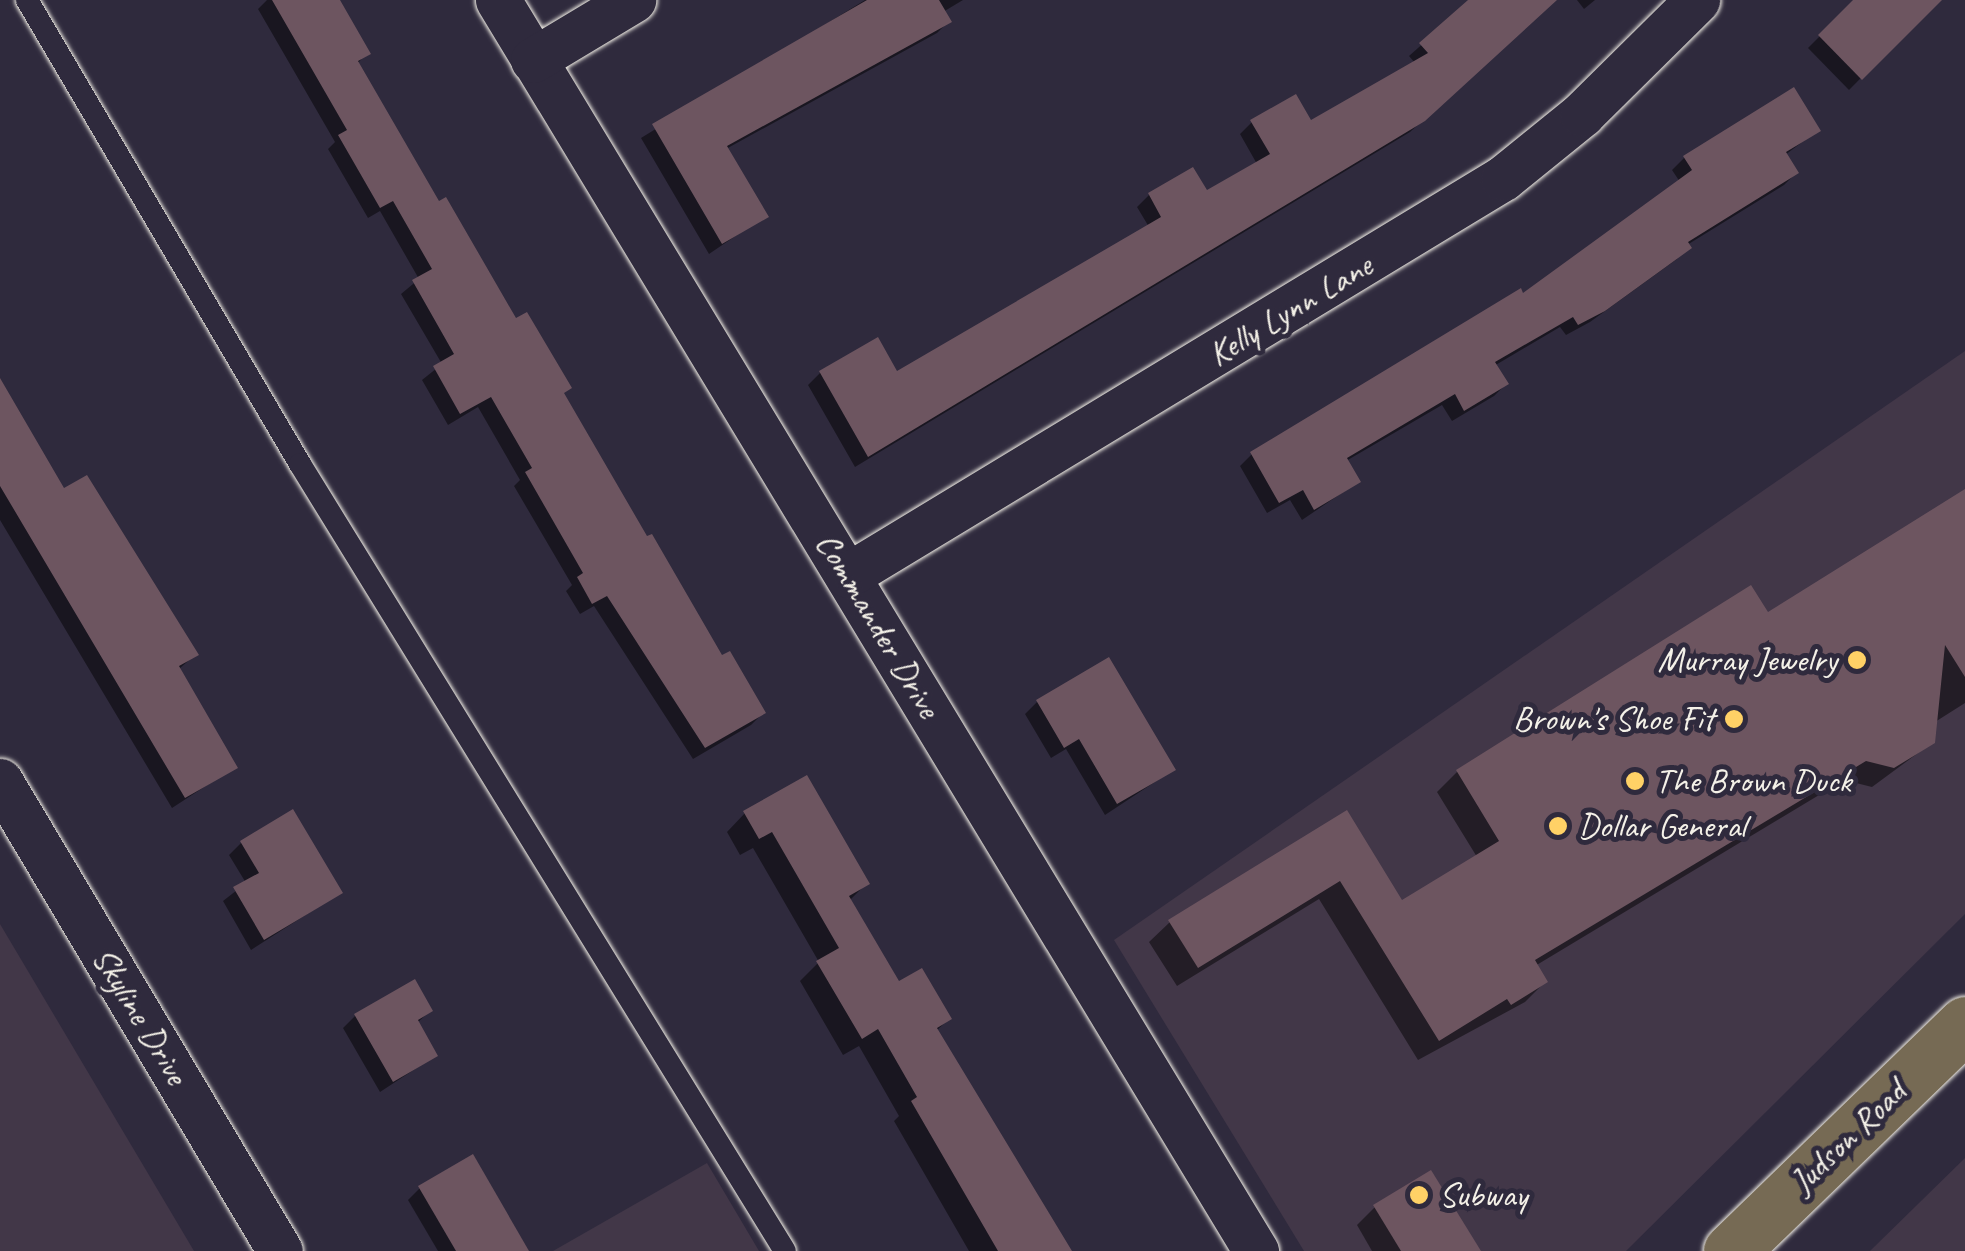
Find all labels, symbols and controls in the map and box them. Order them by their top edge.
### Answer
street label: Kelly Lynn Lane [1201,245,1379,375]
street label: Commander Drive [806,525,950,725]
place label: Murray Jewelry [1658,639,1837,681]
marker: Murray Jewelry [1846,649,1868,671]
place label: Brown's Shoe Fit [1512,698,1714,740]
marker: Brown's Shoe Fit [1723,708,1745,730]
place label: The Brown Duck [1655,760,1852,802]
marker: The Brown Duck [1624,770,1646,792]
place label: Dollar General [1578,805,1746,847]
marker: Dollar General [1547,815,1569,837]
street label: Skyline Drive [83,940,197,1092]
street label: Judson Road [1782,1072,1914,1202]
place label: Subway [1439,1174,1527,1216]
marker: Subway [1408,1184,1430,1206]

